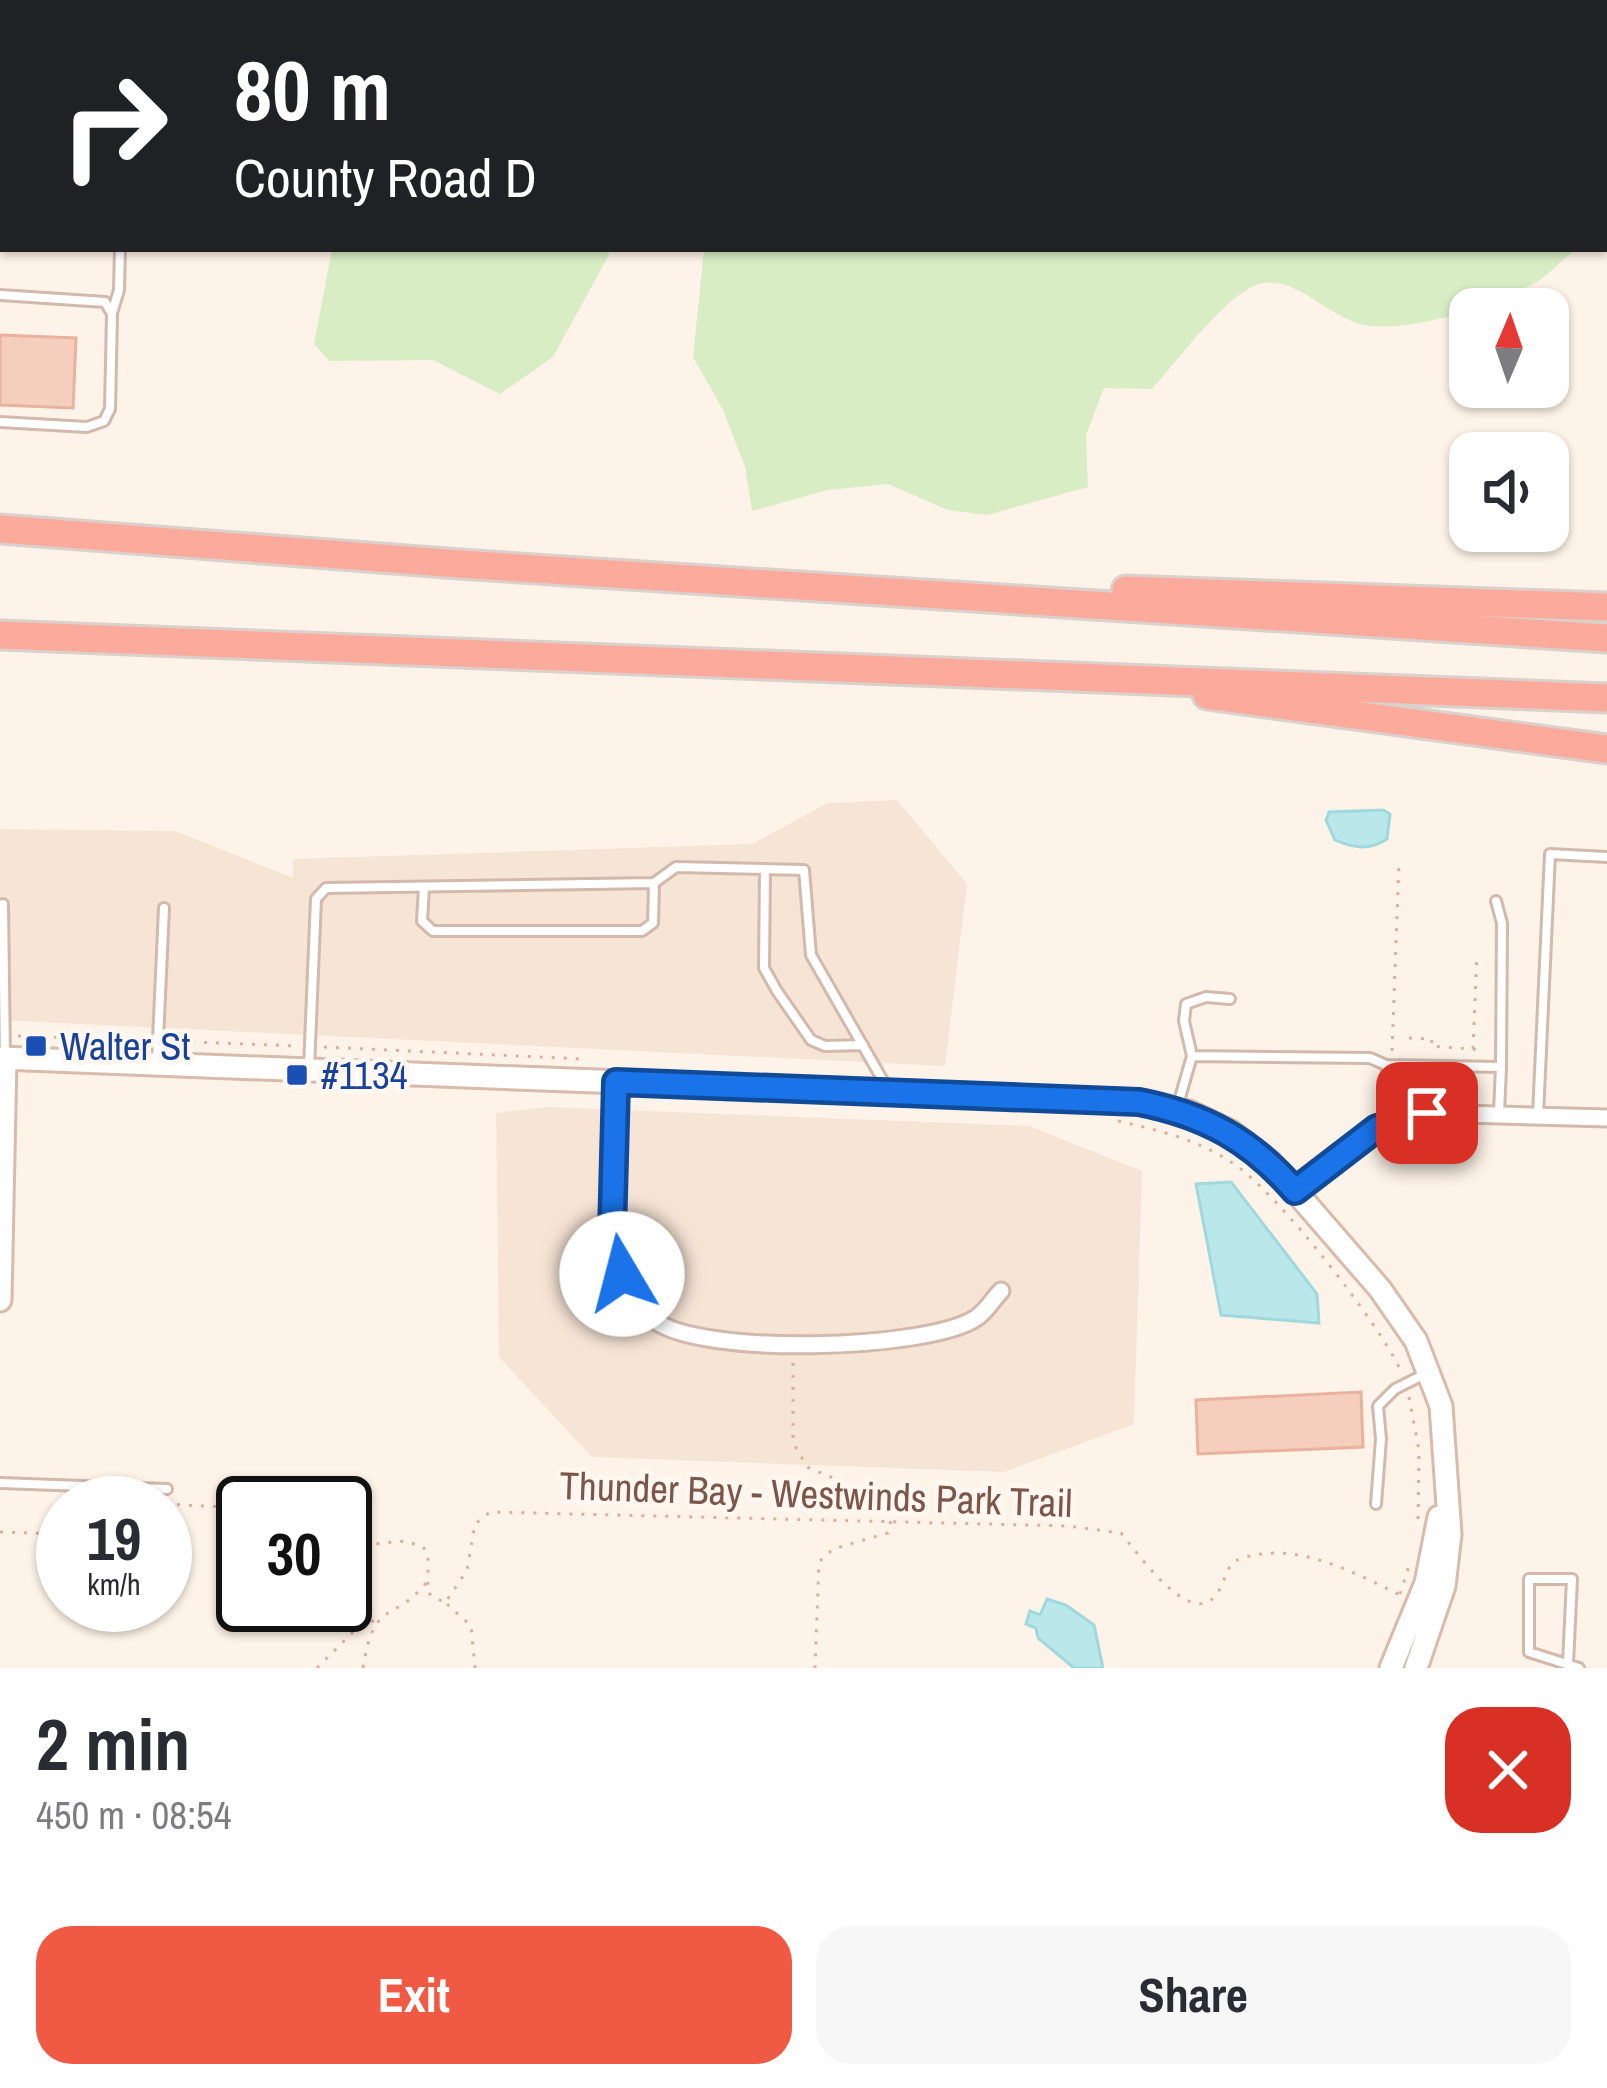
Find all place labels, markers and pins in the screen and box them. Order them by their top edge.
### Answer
place label: Walter St [60,1020,190,1072]
marker: Walter St [23,1033,49,1059]
place label: #1134 [321,1049,408,1101]
marker: #1134 [284,1062,310,1088]
pin [1376,1062,1478,1164]

